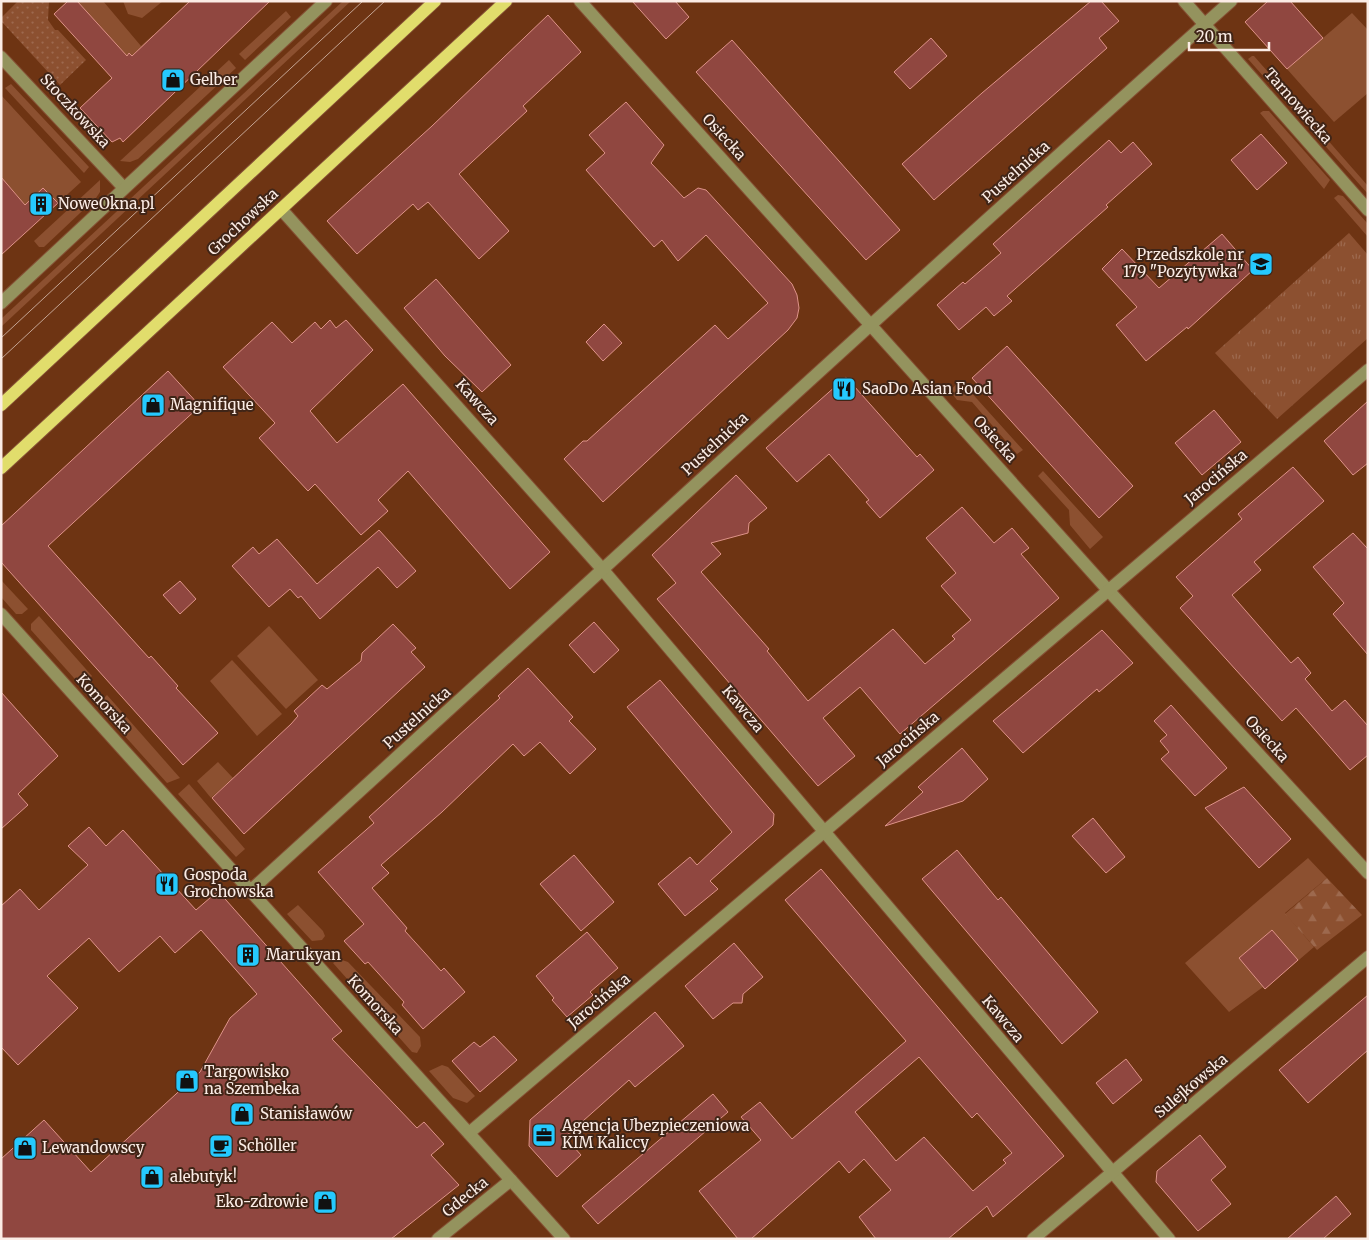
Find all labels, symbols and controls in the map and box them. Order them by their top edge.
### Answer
scale bar [1189,20,1269,52]
text: 20 m [1196,27,1233,46]
street label: Tarnowiecka [1260,64,1336,147]
shop icon: Gelber [160,67,186,93]
street label: Stoczkowska [36,70,115,152]
place label: Gelber [190,70,238,89]
street label: Osiecka [699,110,750,164]
street label: Pustelnicka [978,136,1053,207]
street label: Grochowska [203,184,282,259]
building icon: NoweOkna.pl [28,191,54,217]
place label: NoweOkna.pl [58,194,155,213]
place label: Przedszkole nr 179 "Pozytywka" [1123,245,1244,281]
school or university icon: Przedszkole nr 179 "Pozytywka" [1248,251,1274,277]
street label: Kawcza [452,375,503,429]
restaurant icon: SaoDo Asian Food [831,376,857,402]
place label: SaoDo Asian Food [862,379,992,398]
shop icon: Magnifique [140,392,166,418]
place label: Magnifique [170,395,254,414]
street label: Pustelnicka [677,408,752,479]
street label: Osiecka [970,412,1021,466]
street label: Jarocińska [1180,445,1251,509]
street label: Komorska [73,670,136,738]
street label: Kawcza [718,681,768,736]
street label: Pustelnicka [379,682,454,753]
street label: Jarocińska [872,707,943,771]
street label: Osiecka [1242,712,1293,766]
place label: Gospoda Grochowska [184,865,274,901]
restaurant icon: Gospoda Grochowska [154,871,180,897]
building icon: Marukyan [235,942,261,968]
place label: Marukyan [266,945,341,964]
street label: Jarocińska [563,969,634,1033]
street label: Komorska [344,971,407,1039]
street label: Kawcza [978,991,1028,1046]
street label: Sulejkowska [1150,1049,1231,1122]
place label: Targowisko na Szembeka [204,1062,300,1098]
shop icon: Targowisko na Szembeka [174,1068,200,1094]
shop icon: Stanisławów [229,1101,255,1127]
place label: Stanisławów [260,1104,353,1123]
place label: Agencja Ubezpieczeniowa KIM Kaliccy [561,1116,749,1152]
office icon: Agencja Ubezpieczeniowa KIM Kaliccy [531,1122,557,1148]
cafe icon: Schöller [208,1133,234,1159]
shop icon: Lewandowscy [12,1135,38,1161]
place label: Schöller [238,1136,297,1155]
place label: Lewandowscy [42,1138,145,1157]
shop icon: alebutyk! [139,1164,165,1190]
place label: alebutyk! [170,1167,237,1186]
street label: Gdecka [438,1172,491,1221]
shop icon: Eko-zdrowie [312,1189,338,1215]
place label: Eko-zdrowie [216,1192,308,1211]

